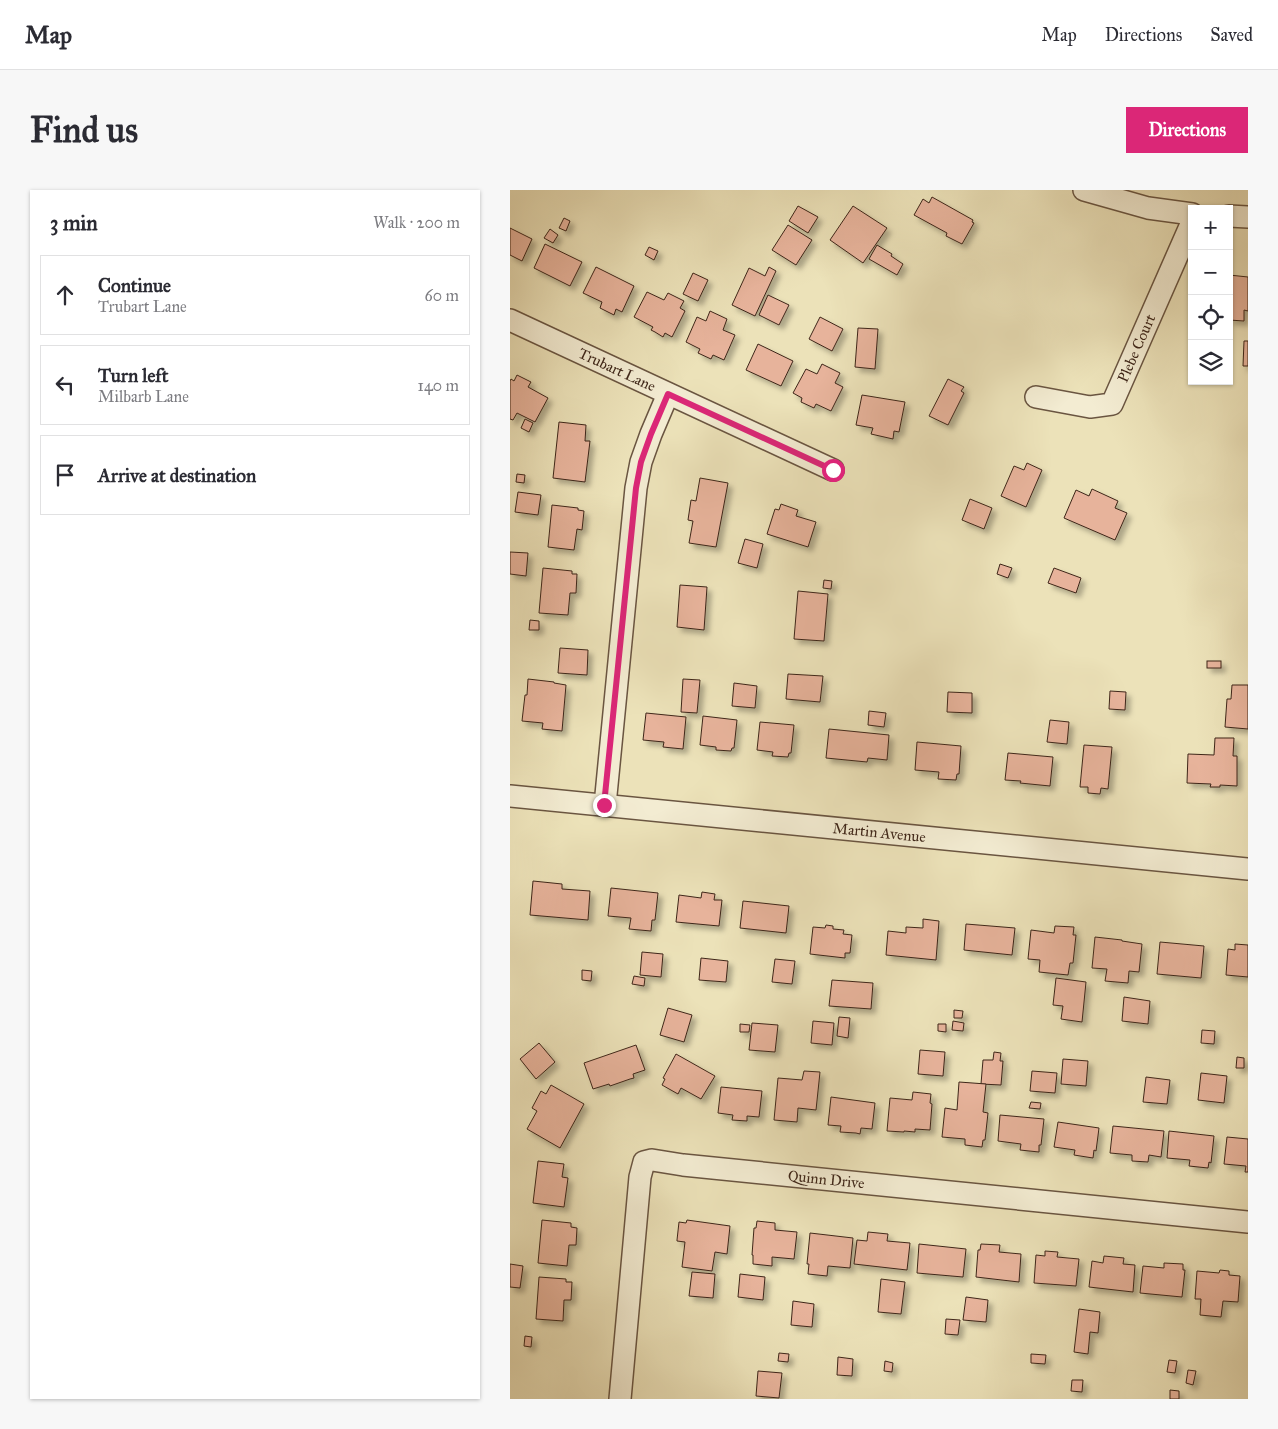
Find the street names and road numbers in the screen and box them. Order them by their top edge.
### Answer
street label: Plebe Court [1114,311,1160,385]
street label: Trubart Lane [575,344,659,395]
street label: Martin Avenue [832,819,927,846]
street label: Quinn Drive [787,1167,865,1192]

